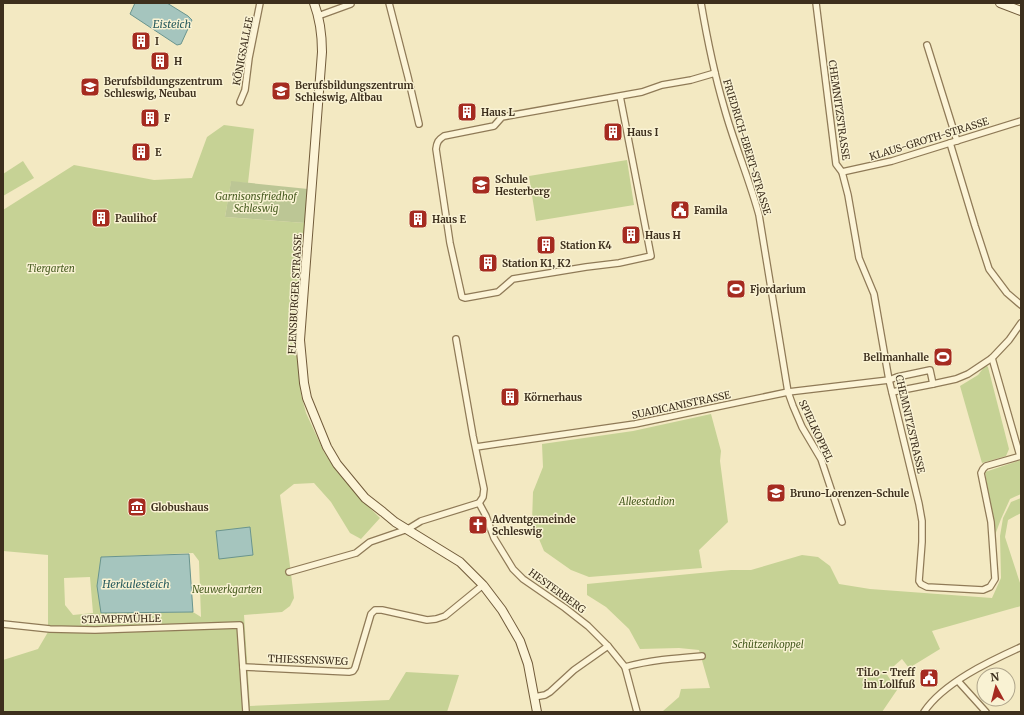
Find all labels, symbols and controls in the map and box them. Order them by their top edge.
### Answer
street label: KÖNIGSALLEE [229,14,256,87]
water label: Eisteich [153,17,191,31]
building icon: I [130,30,152,52]
place label: I [155,35,159,48]
building icon: H [149,50,171,72]
place label: H [174,55,182,68]
street label: CHEMNITZSTRASSE [826,59,853,162]
place label: Berufsbildungszentrum Schleswig, Neubau [104,75,223,100]
school or university icon: Berufsbildungszentrum Schleswig, Neubau [79,76,101,98]
street label: FRIEDRICH-EBERT-STRASSE [720,78,774,217]
place label: Berufsbildungszentrum Schleswig, Altbau [295,79,414,104]
school or university icon: Berufsbildungszentrum Schleswig, Altbau [270,80,292,102]
building icon: Haus L [456,101,478,123]
place label: Haus L [481,106,516,119]
building icon: F [139,107,161,129]
place label: F [164,112,171,125]
street label: KLAUS-GROTH-STRASSE [868,114,991,163]
building icon: Haus I [602,121,624,143]
place label: Haus I [627,126,659,139]
building icon: E [130,141,152,163]
place label: E [155,146,162,159]
place label: Schule Hesterberg [495,173,551,198]
school or university icon: Schule Hesterberg [470,174,492,196]
park label: Garnisonsfriedhof Schleswig [215,190,298,215]
public building icon: Famila [669,199,691,221]
place label: Famila [694,204,728,217]
building icon: Paulihof [90,207,112,229]
building icon: Haus E [407,208,429,230]
place label: Paulihof [115,212,157,225]
place label: Haus E [432,213,467,226]
building icon: Haus H [620,224,642,246]
place label: Haus H [645,229,681,242]
street label: FLENSBURGER STRASSE [285,233,305,355]
building icon: Station K4 [535,234,557,256]
place label: Station K4 [560,239,612,252]
building icon: Station K1, K2 [477,252,499,274]
place label: Station K1, K2 [502,257,571,270]
park label: Tiergarten [27,262,75,275]
sports icon: Fjordarium [725,278,747,300]
place label: Fjordarium [750,283,806,296]
sports icon: Bellmanhalle [932,346,954,368]
place label: Bellmanhalle [863,351,930,364]
street label: CHEMNITZSTRASSE [892,373,928,475]
building icon: Körnerhaus [499,386,521,408]
street label: SUADICANISTRASSE [630,388,732,422]
place label: Körnerhaus [524,391,582,404]
street label: SPIELKOPPEL [796,398,836,465]
school or university icon: Bruno-Lorenzen-Schule [765,482,787,504]
place label: Bruno-Lorenzen-Schule [790,487,910,500]
park label: Alleestadion [618,495,675,508]
museum icon: Globushaus [126,496,148,518]
place label: Globushaus [151,501,209,514]
place label: Adventgemeinde Schleswig [491,513,576,538]
church icon: Adventgemeinde Schleswig [467,514,489,536]
street label: HESTERBERG [526,566,589,617]
water label: Herkulesteich [101,577,170,591]
park label: Neuwerkgarten [192,583,262,596]
street label: STAMPFMÜHLE [81,611,162,626]
park label: Schützenkoppel [732,638,804,651]
street label: THIESSENSWEG [268,652,349,668]
place label: TiLo - Treff im Lollfuß [856,666,916,691]
public building icon: TiLo - Treff im Lollfuß [918,667,940,689]
north arrow [976,667,1016,707]
text: N [990,670,1000,685]

